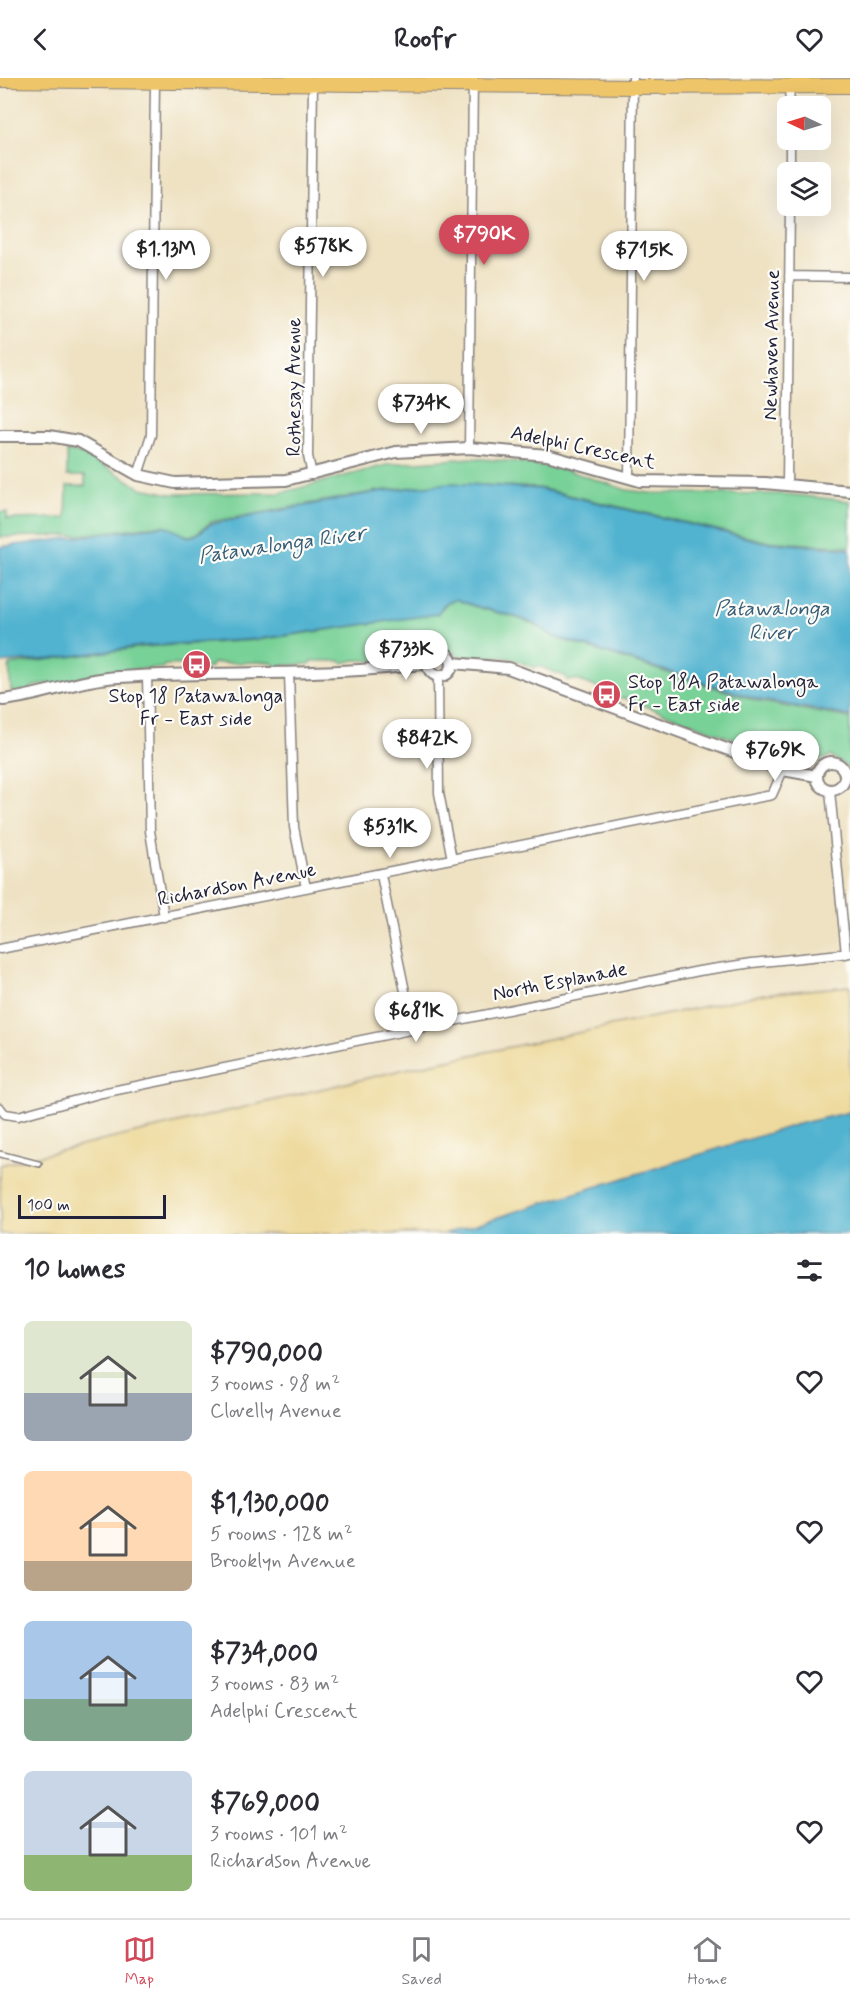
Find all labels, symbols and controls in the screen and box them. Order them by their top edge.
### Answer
text: Roofr [394,22,456,57]
icon: back [24,23,57,56]
icon: heart [793,23,826,56]
north arrow [777,96,831,150]
map controls [777,96,831,216]
button: layers [777,162,831,216]
pin: $790K [442,215,526,266]
text: $790K [453,221,515,248]
pin: $578K [281,227,365,278]
pin: $1.13M [117,230,215,281]
pin: $715K [602,231,686,282]
text: $578K [294,233,352,260]
text: $1.13M [136,236,196,263]
text: $715K [615,237,673,264]
street label: Newhaven Avenue [757,269,787,421]
street label: Rothesay Avenue [281,318,308,456]
pin: $734K [379,384,463,435]
text: $734K [392,390,450,417]
street label: Adelphi Crescent [508,419,658,477]
water label: Patawalonga River [197,519,371,573]
water label: Patawalonga River [714,595,830,647]
pin: $733K [364,630,448,681]
text: $733K [379,636,433,663]
bus stop icon: Stop 18 Patawalonga Fr - East side [180,649,212,681]
place label: Stop 18A Patawalonga Fr - East side [628,669,819,719]
bus stop icon: Stop 18A Patawalonga Fr - East side [591,678,623,710]
place label: Stop 18 Patawalonga Fr - East side [109,683,283,733]
pin: $842K [385,719,469,770]
text: $842K [396,725,458,752]
pin: $769K [733,731,817,782]
text: $769K [745,737,805,764]
pin: $531K [348,808,432,859]
text: $531K [363,814,417,841]
street label: Richardson Avenue [155,856,319,914]
street label: North Esplanade [490,956,630,1008]
pin: $681K [374,992,458,1043]
text: $681K [389,998,443,1025]
scale bar [18,1192,166,1220]
text: 100 m [27,1195,70,1216]
text: 10 homes [24,1253,125,1287]
icon: filters [793,1254,826,1287]
text: $790,000 [210,1337,323,1371]
icon: home [72,1345,144,1417]
icon: heart [793,1365,826,1398]
text: 3 rooms · 98 m² [210,1371,340,1398]
text: Clovelly Avenue [210,1398,342,1425]
text: $1,130,000 [210,1487,330,1521]
icon: home [72,1495,144,1567]
icon: heart [793,1515,826,1548]
text: 5 rooms · 128 m² [210,1521,353,1548]
text: Brooklyn Avenue [210,1548,356,1575]
text: $734,000 [210,1637,318,1671]
icon: home [72,1645,144,1717]
icon: heart [793,1665,826,1698]
text: 3 rooms · 83 m² [210,1671,339,1698]
text: Adelphi Crescent [210,1698,357,1725]
text: $769,000 [210,1787,320,1821]
icon: home [72,1795,144,1867]
icon: heart [793,1815,826,1848]
text: 3 rooms · 101 m² [210,1821,348,1848]
text: Richardson Avenue [210,1848,371,1875]
tab: Map [123,1933,156,1990]
tab: Saved [401,1933,442,1990]
tab: Home [687,1933,727,1990]

